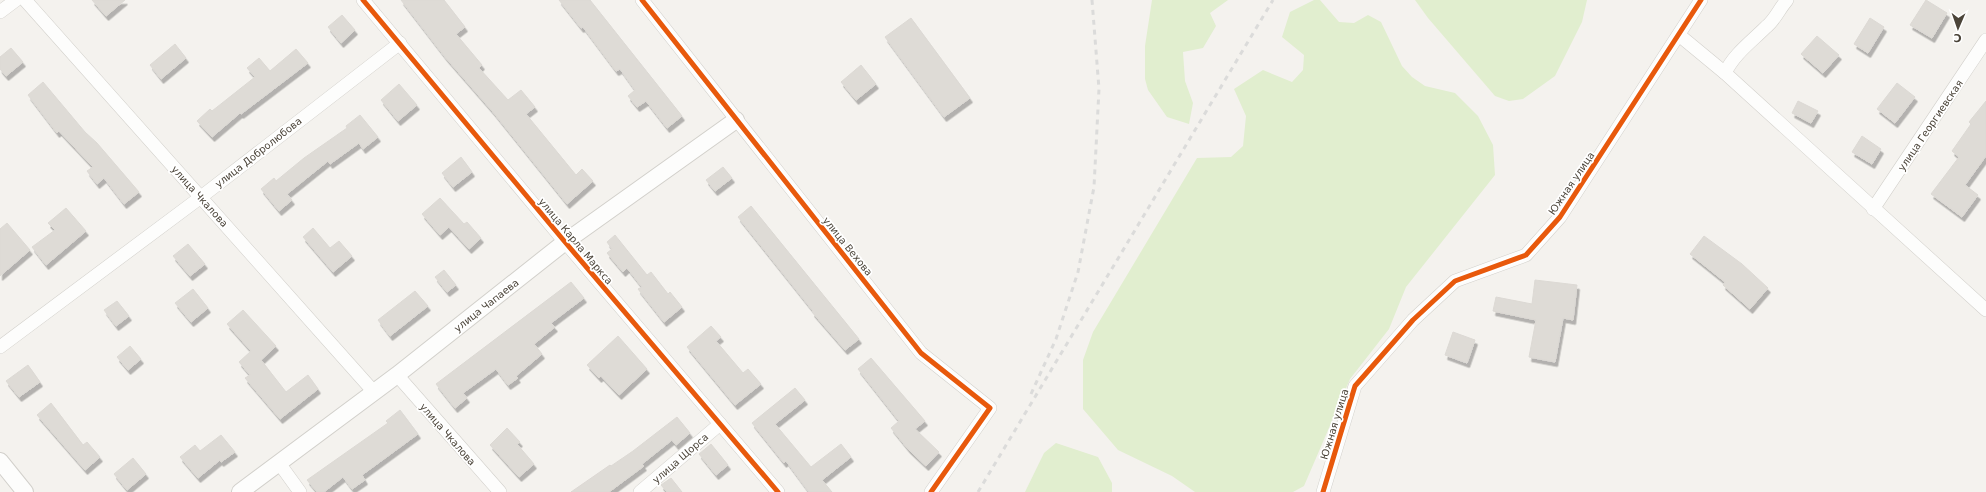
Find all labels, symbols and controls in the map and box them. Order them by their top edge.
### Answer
north arrow [1938,8,1978,48]
text: С [1953,31,1962,44]
street label: улица Георгиевская [1896,78,1965,173]
street label: улица Добролюбова [213,115,304,190]
street label: Южная улица [1546,150,1597,217]
street label: улица Чкалова [169,163,230,229]
street label: улица Карла Маркса [536,196,615,287]
street label: улица Вехова [821,215,875,278]
street label: улица Чапаева [452,277,521,334]
street label: Южная улица [1318,387,1350,461]
street label: улица Чкалова [418,401,478,468]
street label: улица Щорса [650,431,710,485]

